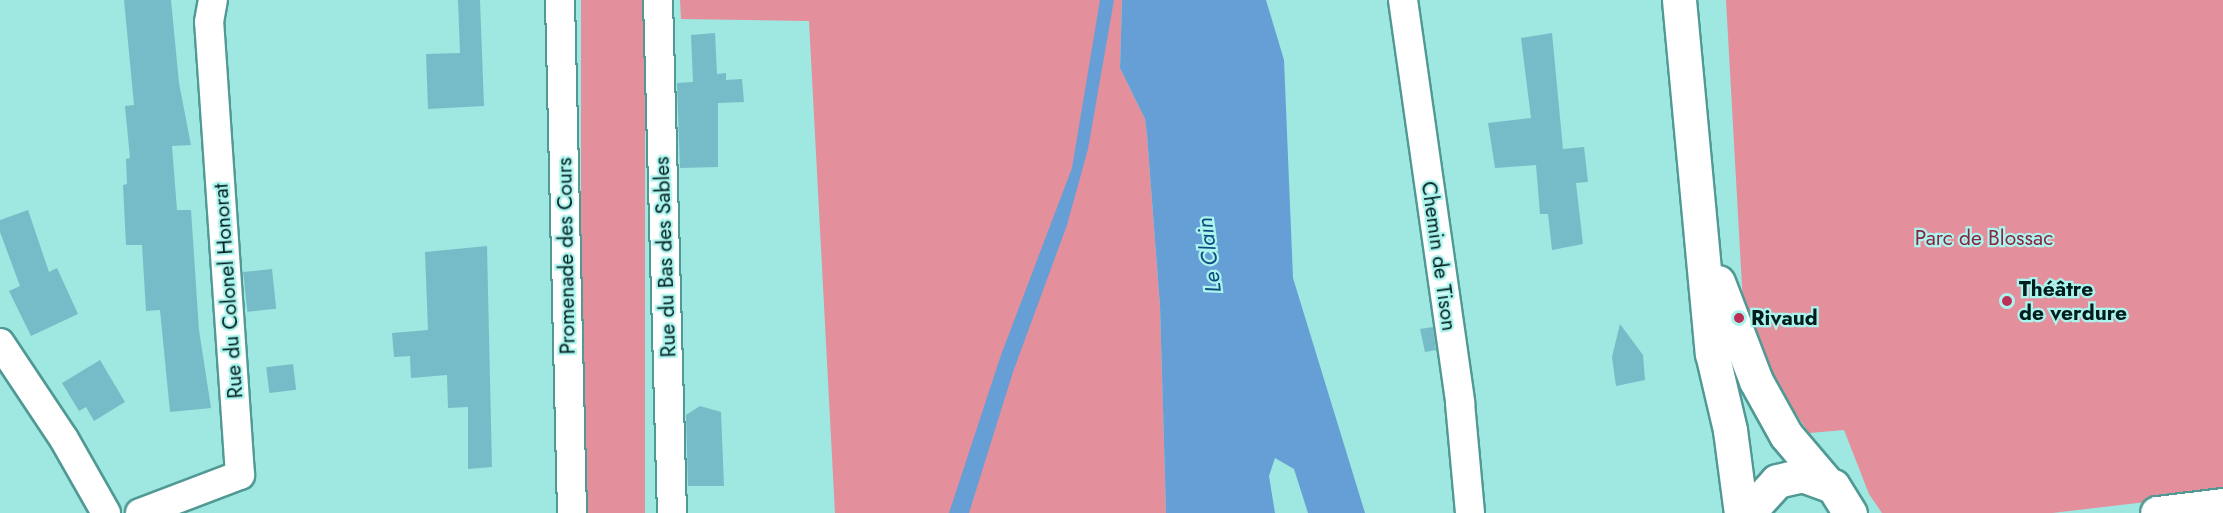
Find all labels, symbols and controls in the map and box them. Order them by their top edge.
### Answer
street label: Rue du Bas des Sables [649,156,681,358]
street label: Promenade des Cours [552,157,580,355]
street label: Chemin de Tison [1416,180,1462,332]
street label: Rue du Colonel Honorat [208,183,248,399]
water label: Le Clain [1191,216,1227,294]
park label: Parc de Blossac [1915,225,2053,251]
place label: Théâtre de verdure [2019,276,2127,326]
marker: Théâtre de verdure [2000,294,2014,308]
place label: Rivaud [1751,305,1818,331]
marker: Rivaud [1732,311,1746,325]

